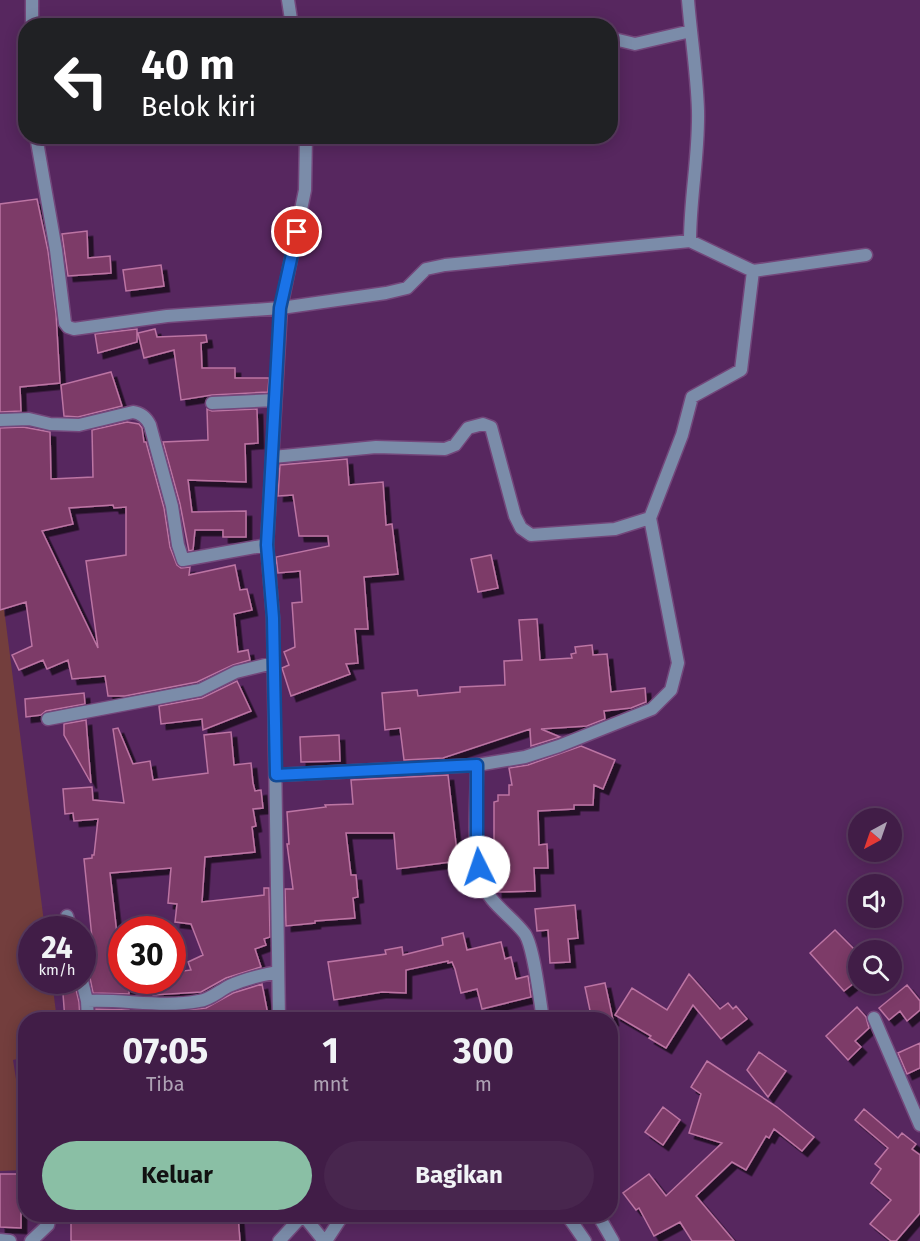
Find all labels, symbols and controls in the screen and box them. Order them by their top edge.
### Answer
text: 40 m [141,40,235,90]
icon: left [42,42,120,120]
text: Belok kiri [141,91,256,123]
pin [271,206,322,257]
icon: arrive [280,215,313,248]
north arrow [848,808,902,862]
map controls [848,808,902,994]
position arrow [447,835,511,899]
button: sound [848,874,902,928]
speed limit sign: 30 [108,916,186,994]
text: 24 [41,930,73,966]
button: search [848,940,902,994]
text: km/h [38,961,76,979]
text: 07:05 [122,1029,208,1073]
text: 1 [322,1029,339,1073]
text: 300 [453,1029,514,1073]
text: Tiba [146,1072,185,1096]
text: mnt [313,1072,349,1096]
text: m [475,1072,492,1096]
button: Keluar [42,1141,312,1210]
button: Bagikan [324,1141,594,1210]

